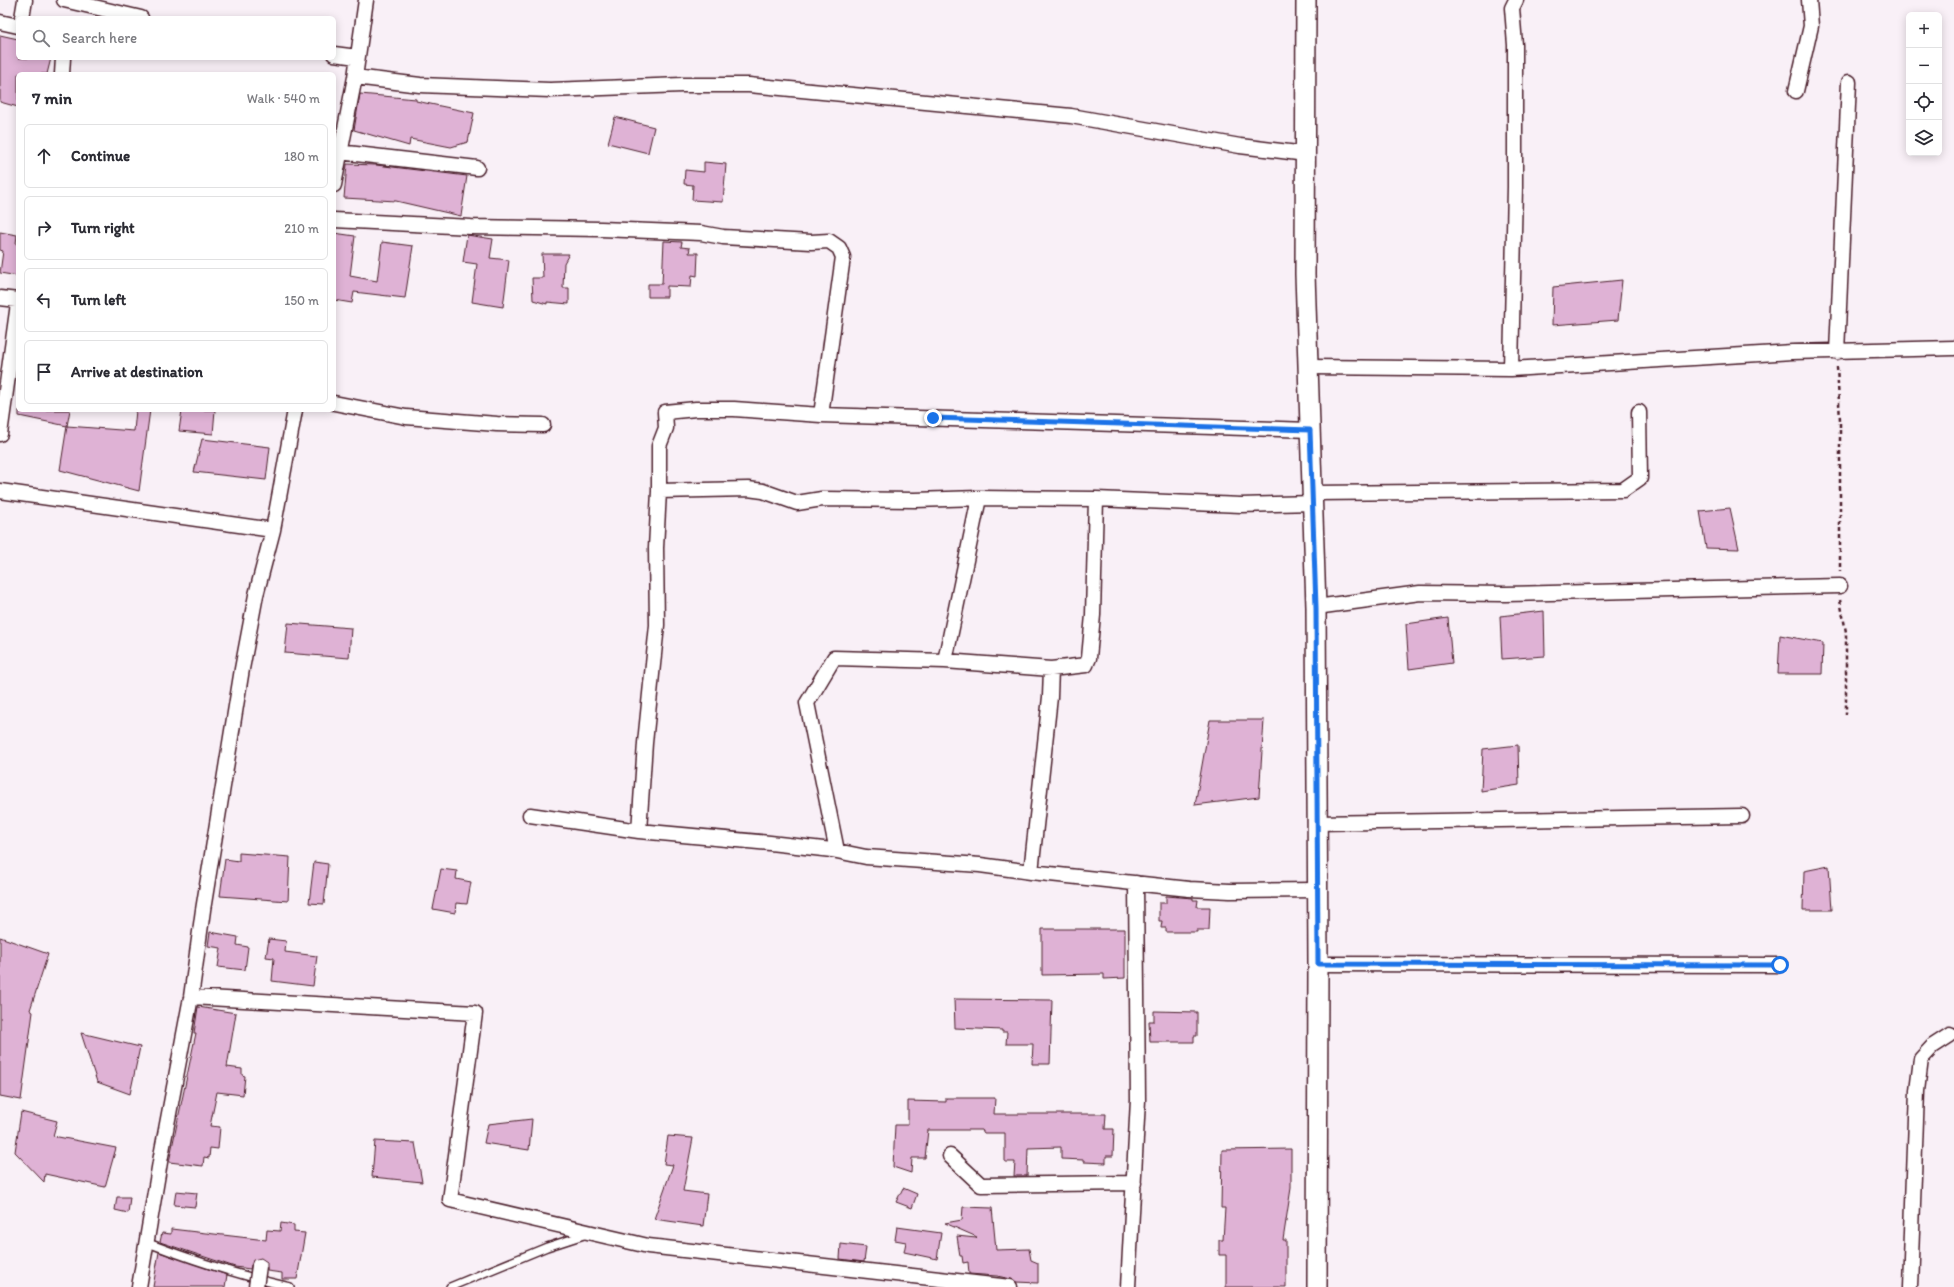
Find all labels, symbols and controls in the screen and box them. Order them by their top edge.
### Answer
map controls [1906,12,1942,156]
button: + [1906,12,1942,48]
search box [16,16,336,60]
icon: search [30,27,52,49]
text: Search here [62,29,137,47]
button: − [1906,48,1942,84]
button: locate [1906,84,1942,120]
text: 7 min [32,88,72,108]
text: Walk · 540 m [247,91,320,106]
button: layers [1906,120,1942,156]
icon: ahead [33,145,55,167]
text: Continue [71,147,130,165]
text: 180 m [284,149,319,164]
icon: right [33,217,55,239]
text: Turn right [71,219,135,237]
text: 210 m [284,221,319,236]
icon: left [33,289,55,311]
text: Turn left [71,291,126,309]
text: 150 m [284,293,319,308]
icon: arrive [33,361,55,383]
text: Arrive at destination [71,363,203,381]
route end [924,409,942,427]
route start [1771,956,1789,974]

